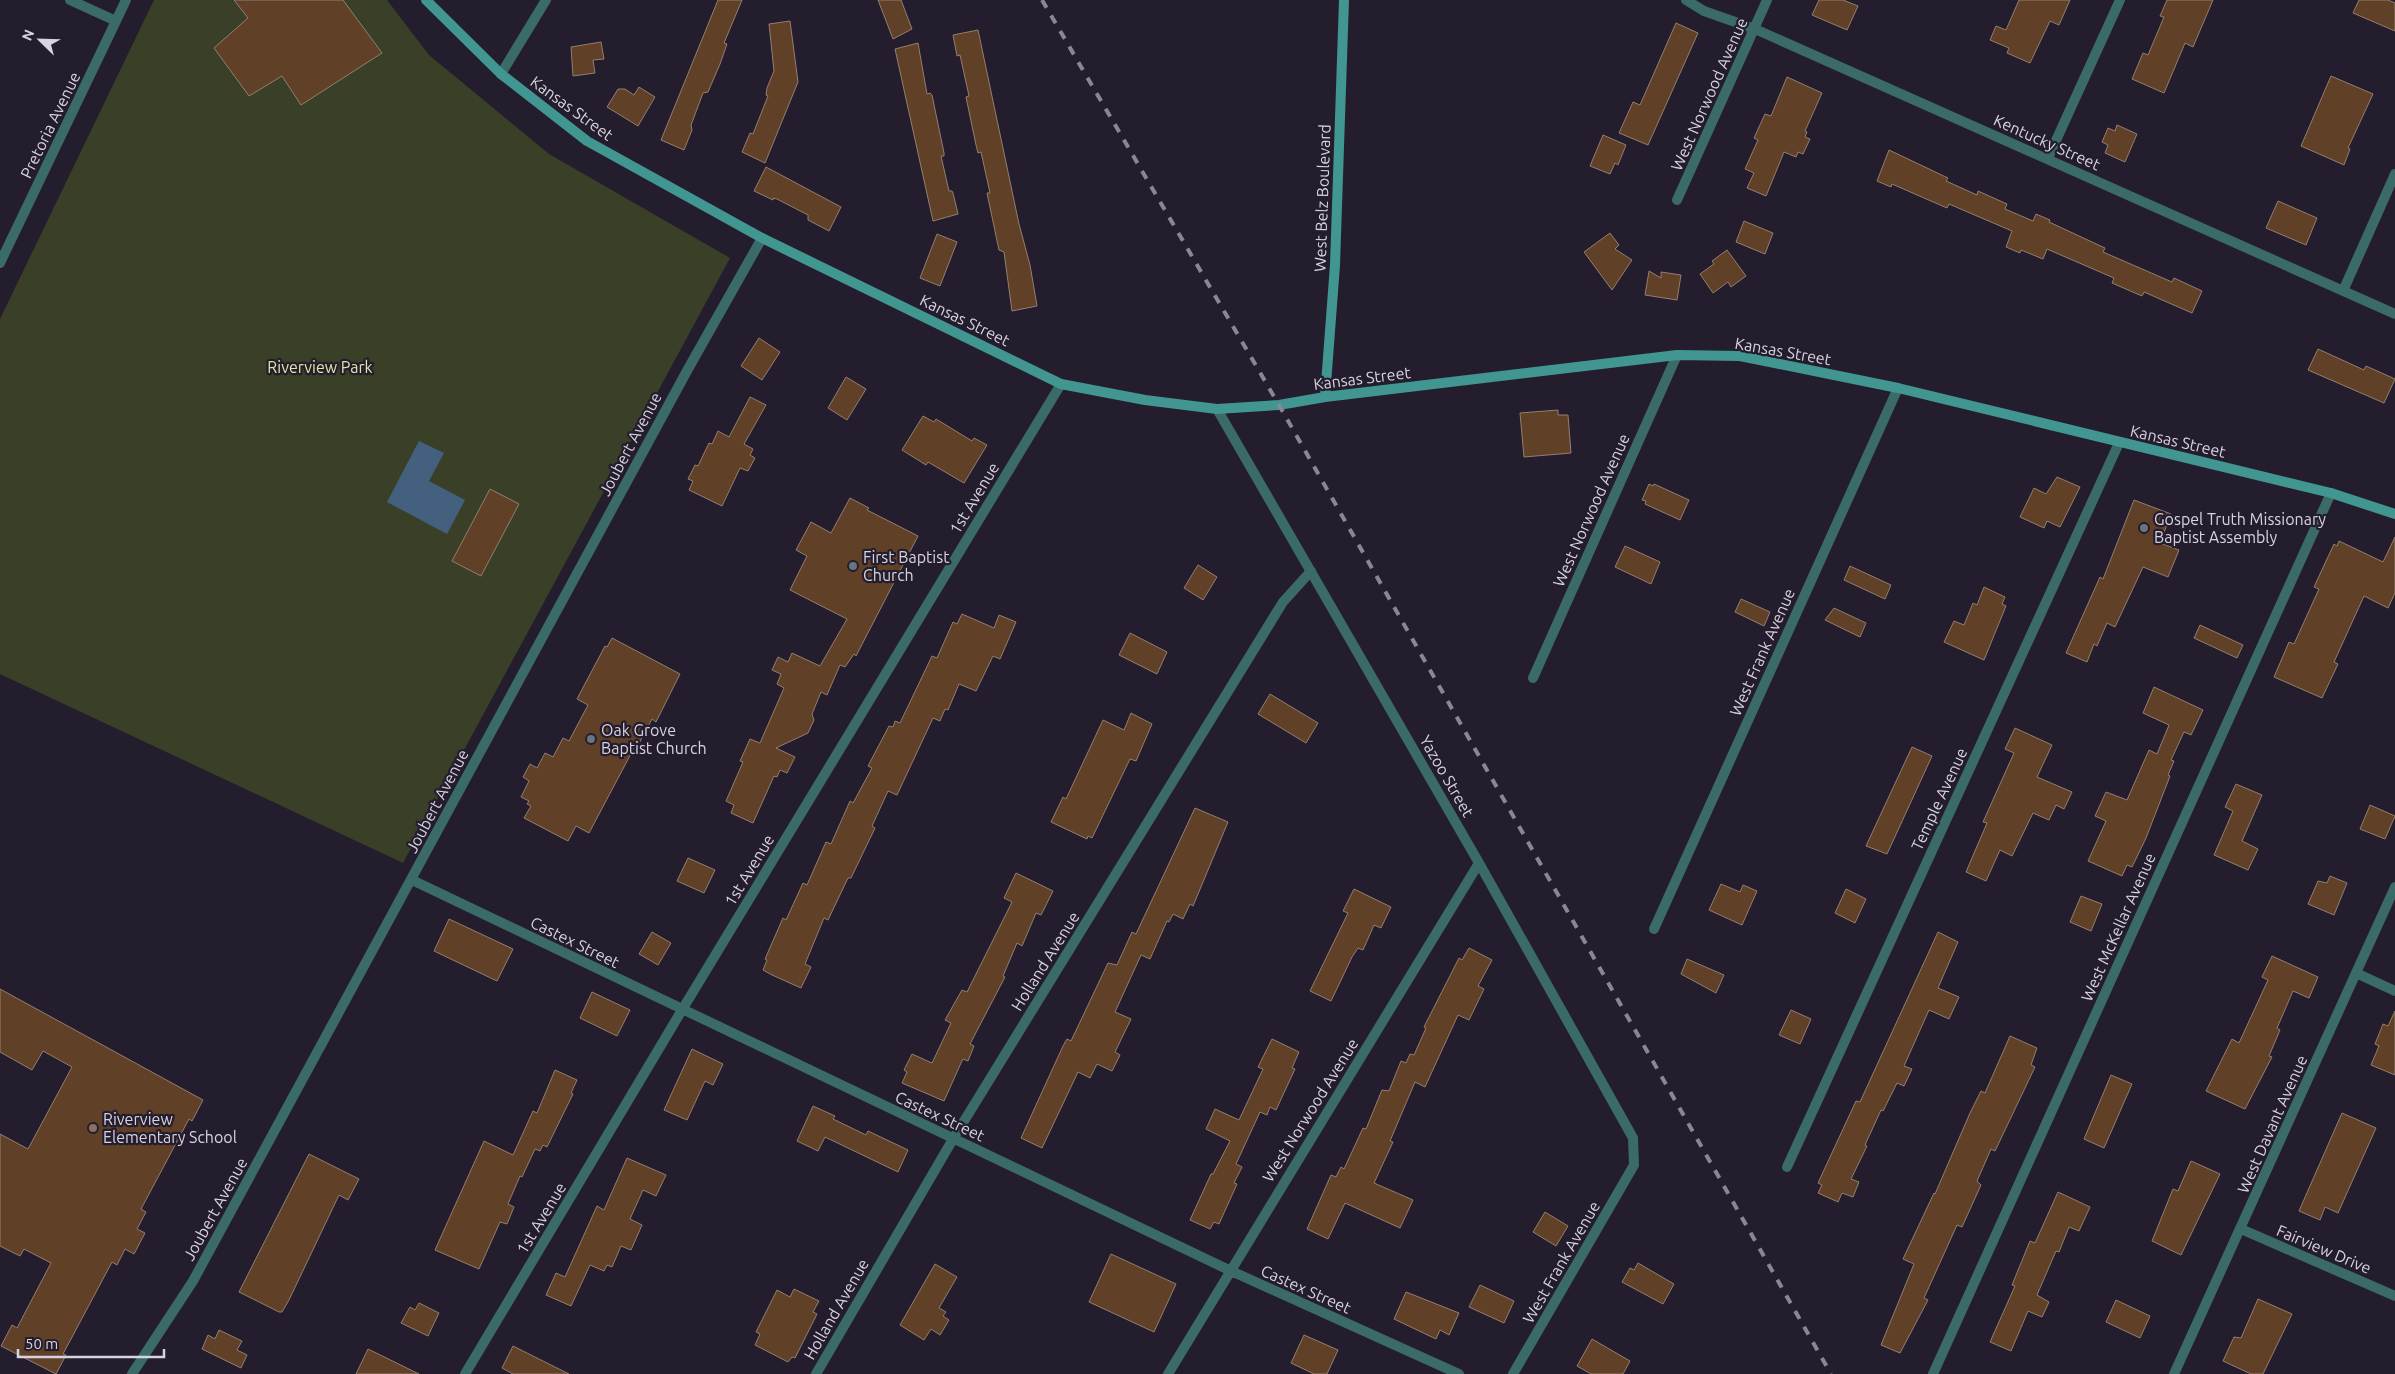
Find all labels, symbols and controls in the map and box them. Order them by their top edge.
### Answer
north arrow [15,15,65,65]
street label: West Norwood Avenue [1667,15,1751,173]
text: N [19,27,37,43]
street label: Pretoria Avenue [17,69,83,181]
street label: Kansas Street [527,72,617,144]
street label: Kentucky Street [1991,110,2104,174]
street label: West Belz Boulevard [1310,124,1334,272]
street label: Kansas Street [917,291,1013,350]
street label: Kansas Street [1733,334,1833,368]
park label: Riverview Park [267,358,373,376]
street label: Kansas Street [1312,363,1412,393]
street label: Joubert Avenue [595,389,665,499]
street label: Kansas Street [2128,421,2228,461]
street label: West Norwood Avenue [1549,431,1633,589]
street label: 1st Avenue [946,459,1002,537]
place label: Gospel Truth Missionary Baptist Assembly [2154,510,2326,546]
marker: Gospel Truth Missionary Baptist Assembly [2138,522,2150,534]
place label: First Baptist Church [863,548,950,584]
marker: First Baptist Church [847,560,859,572]
street label: West Frank Avenue [1726,586,1798,718]
place label: Oak Grove Baptist Church [601,721,707,757]
street label: Yazoo Street [1416,732,1478,821]
marker: Oak Grove Baptist Church [585,733,597,745]
street label: Temple Avenue [1907,745,1971,853]
street label: Joubert Avenue [402,746,472,856]
street label: 1st Avenue [721,831,777,909]
street label: West McKellar Avenue [2077,850,2159,1004]
street label: Holland Avenue [1007,908,1083,1014]
street label: Castex Street [528,913,623,972]
street label: West Norwood Avenue [1259,1035,1361,1185]
street label: West Davant Avenue [2234,1052,2310,1196]
street label: Castex Street [892,1087,988,1145]
place label: Riverview Elementary School [103,1110,237,1146]
marker: Riverview Elementary School [87,1122,99,1134]
street label: Joubert Avenue [179,1155,251,1263]
street label: 1st Avenue [513,1179,569,1257]
street label: West Frank Avenue [1519,1198,1603,1326]
street label: Fairview Drive [2274,1221,2374,1277]
street label: Holland Avenue [800,1255,872,1363]
street label: Castex Street [1258,1261,1354,1317]
scale bar [18,1326,164,1358]
text: 50 m [25,1335,58,1352]

